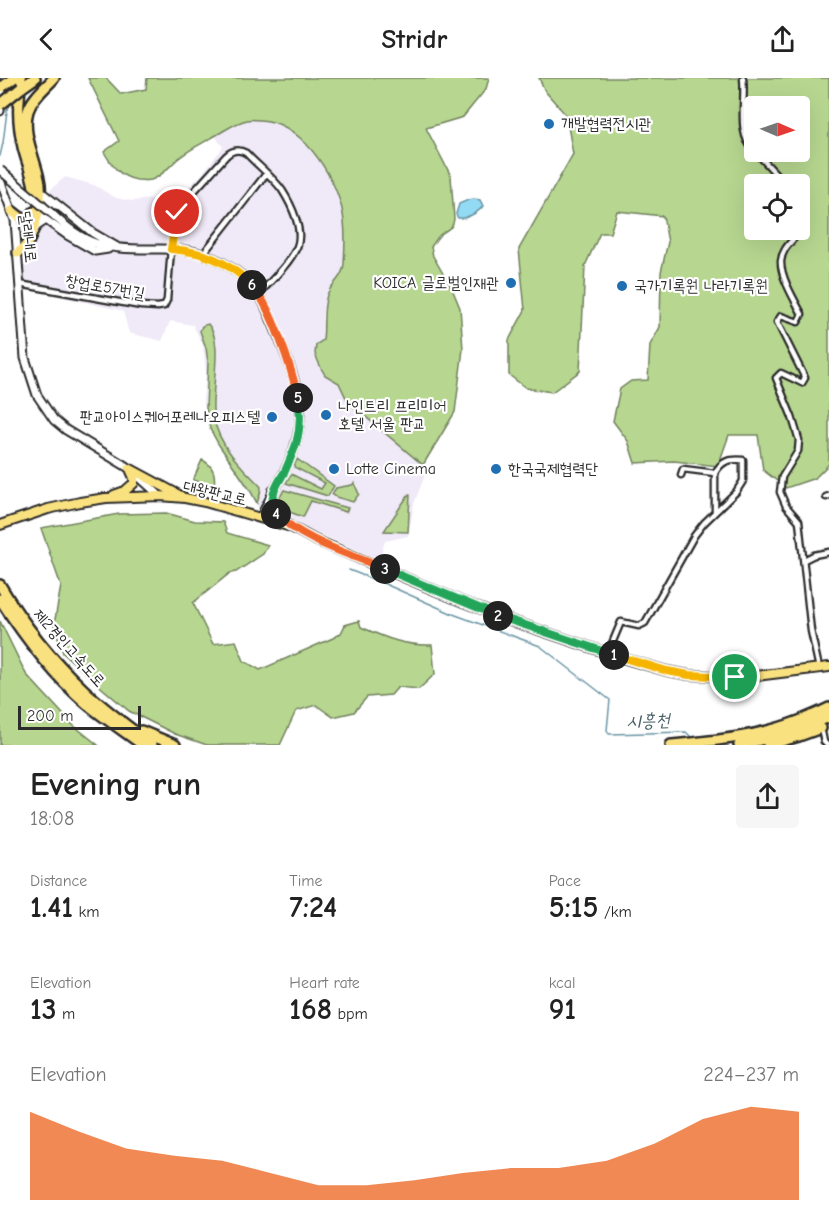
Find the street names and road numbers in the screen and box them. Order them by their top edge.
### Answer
street label: 달래내로 [16,210,40,264]
street label: 창업로57번길 [64,271,146,303]
street label: 대왕판교로 [182,477,248,509]
street label: 제2경인고속도로 [29,605,109,691]

